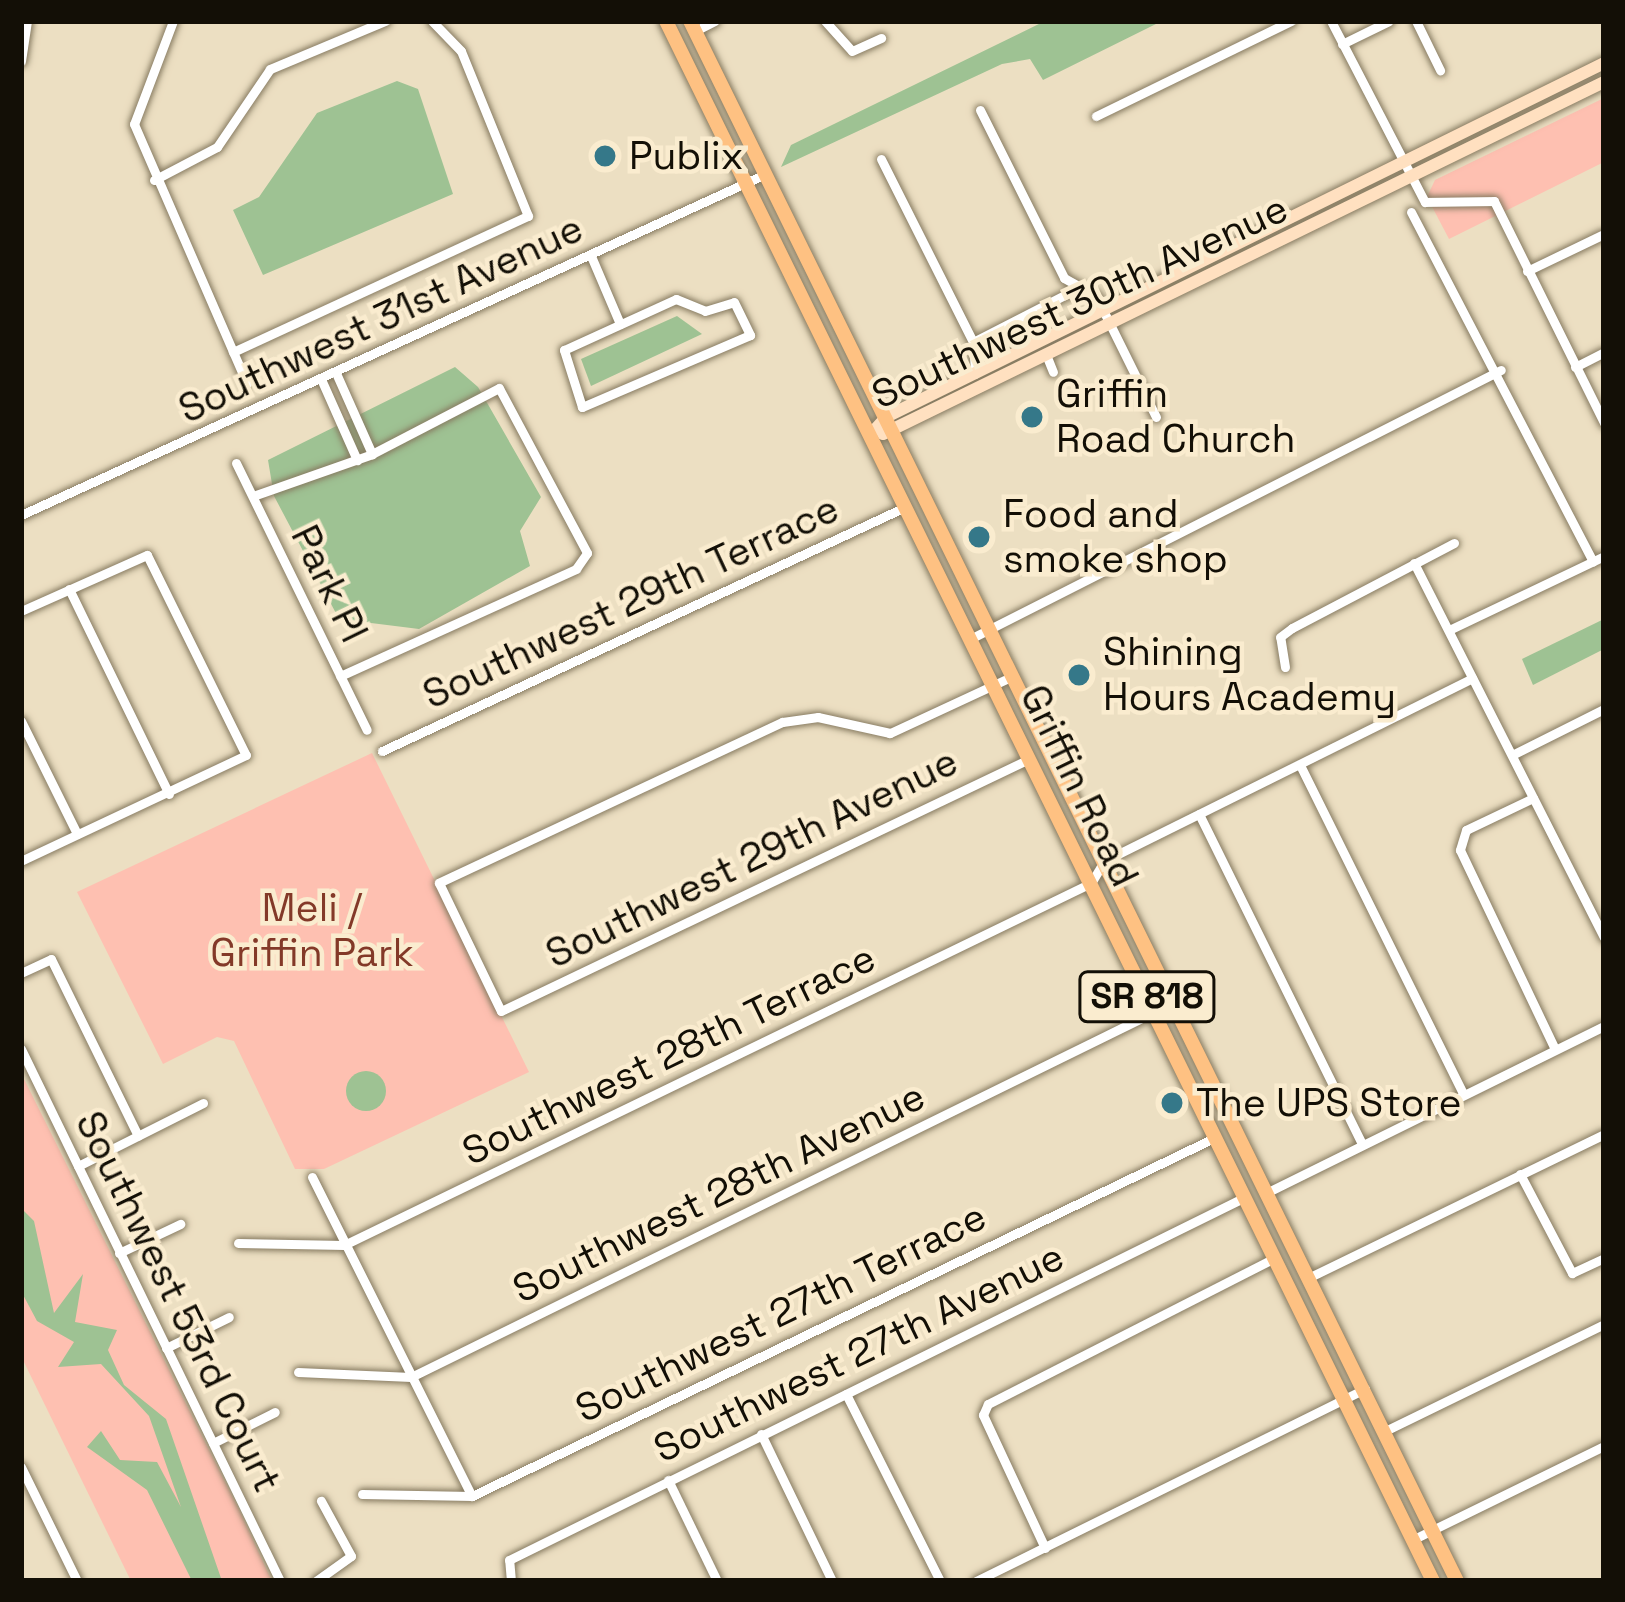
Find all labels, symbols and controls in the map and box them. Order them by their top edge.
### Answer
place label: Publix [629,133,744,179]
marker: Publix [592,143,618,169]
street label: Southwest 30th Avenue [865,185,1295,419]
street label: Southwest 31st Avenue [171,205,591,433]
place label: Griffin Road Church [1056,372,1295,463]
marker: Griffin Road Church [1019,404,1045,430]
street label: Southwest 29th Terrace [415,485,847,719]
place label: Food and smoke shop [1003,492,1228,583]
street label: Park Pl [281,518,377,650]
marker: Food and smoke shop [966,524,992,550]
place label: Shining Hours Academy [1103,630,1397,721]
marker: Shining Hours Academy [1066,662,1092,688]
street label: Griffin Road [1010,678,1148,894]
street label: Southwest 29th Avenue [538,738,966,978]
park label: Meli / Griffin Park [210,886,414,977]
street label: Southwest 28th Terrace [455,934,883,1176]
road number: SR 818 [1078,967,1216,1027]
street label: Southwest 28th Avenue [505,1073,933,1313]
place label: The UPS Store [1196,1080,1462,1126]
marker: The UPS Store [1159,1090,1185,1116]
street label: Southwest 53rd Court [66,1104,290,1500]
street label: Southwest 27th Terrace [568,1193,994,1433]
street label: Southwest 27th Avenue [646,1233,1072,1473]

